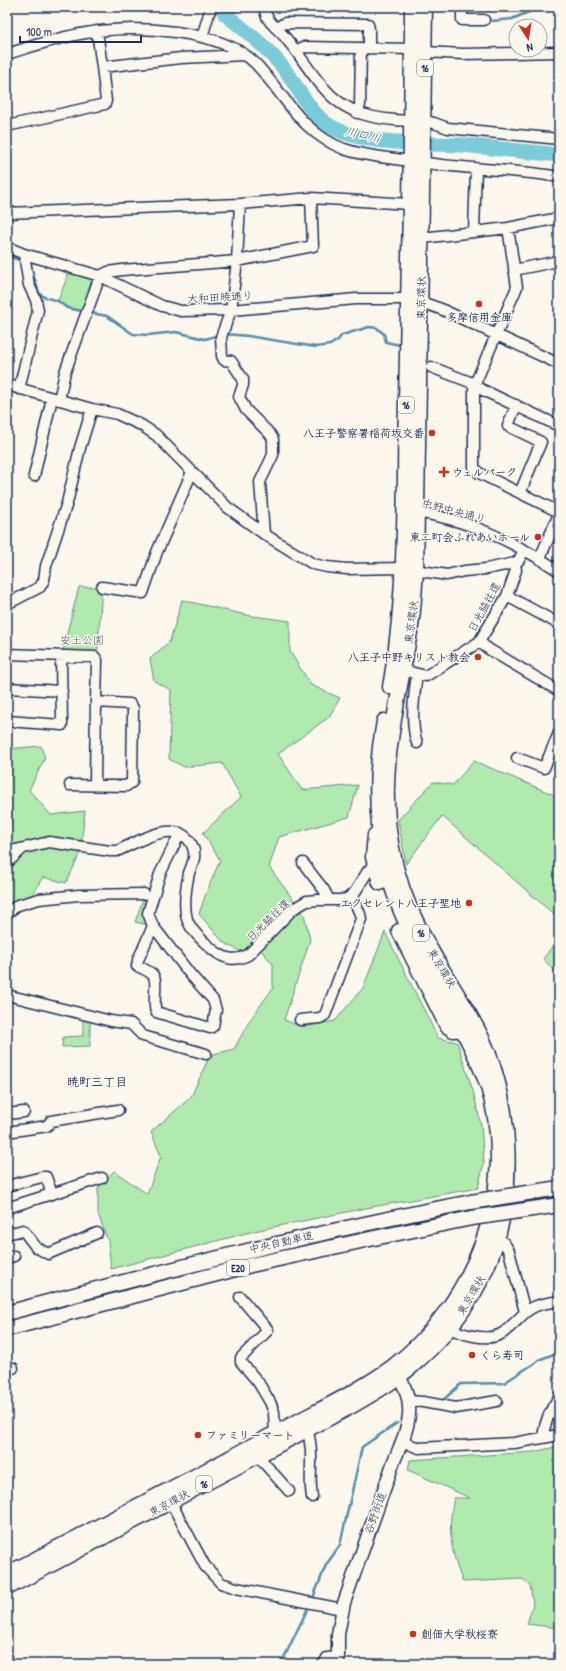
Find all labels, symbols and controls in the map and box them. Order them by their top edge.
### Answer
scale bar [20,18,141,44]
north arrow [508,18,548,58]
text: 100 m [26,23,52,40]
text: N [526,40,534,55]
road number: 16 [417,60,433,76]
water label: 川口川 [344,122,383,147]
street label: 東京環状 [414,276,428,320]
street label: 大和田暁通り [187,288,253,306]
marker: 多摩信用金庫 [474,299,484,309]
place label: 多摩信用金庫 [446,310,512,324]
road number: 16 [398,397,414,413]
place label: 八王子警察署稲荷坂交番 [303,426,424,440]
marker: 八王子警察署稲荷坂交番 [427,428,437,438]
place label: ウェルパーク [452,465,517,479]
marker: ウェルパーク [439,467,449,477]
street label: 中野中央通り [420,496,488,526]
place label: 東二町会ふれあいホール [409,530,530,544]
marker: 東二町会ふれあいホール [533,532,543,542]
street label: 日光脇往還 [465,580,503,634]
street label: 東京環状 [401,599,421,645]
park label: 安土公園 [60,633,104,647]
place label: 八王子中野キリスト教会 [348,650,470,664]
marker: 八王子中野キリスト教会 [473,652,483,662]
street label: 日光脇往還 [243,896,293,944]
place label: エクセレント八王子聖地 [340,896,461,910]
marker: エクセレント八王子聖地 [464,898,474,908]
road number: 16 [413,925,429,941]
street label: 東京環状 [425,946,459,990]
district label: 暁町三丁目 [67,1073,127,1090]
street label: 中央自動車道 [247,1228,315,1256]
road number: E20 [227,1260,249,1276]
street label: 東京環状 [454,1273,488,1317]
place label: くら寿司 [480,1348,524,1362]
marker: くら寿司 [467,1350,477,1360]
place label: ファミリーマート [206,1428,294,1442]
marker: ファミリーマート [193,1430,203,1440]
road number: 16 [196,1476,212,1492]
street label: 東京環状 [146,1486,192,1520]
street label: 谷野街道 [361,1490,389,1536]
place label: 創価大学秋桜寮 [421,1627,498,1641]
marker: 創価大学秋桜寮 [408,1629,418,1639]

